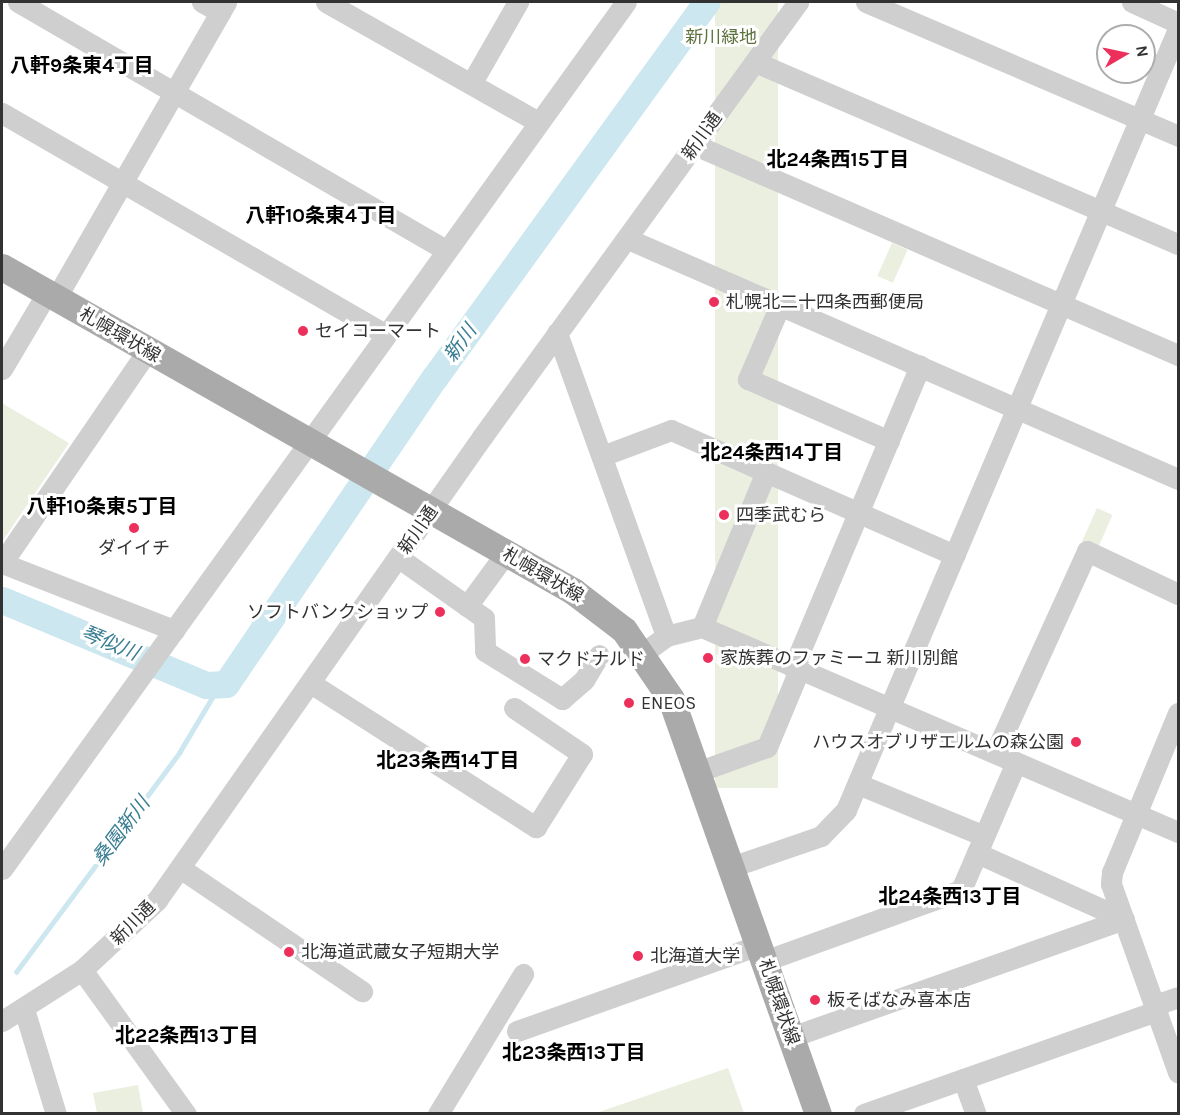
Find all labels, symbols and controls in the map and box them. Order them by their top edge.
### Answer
north arrow [1096,24,1156,84]
park label: 新川緑地 [685,26,757,48]
text: N [1132,44,1153,59]
district label: 八軒9条東4丁目 [10,53,154,77]
street label: 新川通 [677,108,727,164]
district label: 北24条西15丁目 [767,147,909,171]
district label: 八軒10条東4丁目 [245,203,397,227]
place label: 札幌北二十四条西郵便局 [726,291,924,313]
marker: 札幌北二十四条西郵便局 [707,295,721,309]
street label: 札幌環状線 [76,303,164,367]
place label: セイコーマート [315,320,441,342]
water label: 新川 [439,320,481,366]
marker: セイコーマート [296,324,310,338]
district label: 北24条西14丁目 [700,440,844,464]
district label: 八軒10条東5丁目 [26,494,178,518]
street label: 新川通 [394,502,442,558]
place label: 四季武むら [736,504,826,526]
marker: 四季武むら [717,508,731,522]
marker: ダイイチ [127,521,141,535]
place label: ダイイチ [98,537,170,559]
street label: 札幌環状線 [499,543,587,607]
place label: ソフトバンクショップ [248,601,428,623]
marker: ソフトバンクショップ [433,605,447,619]
water label: 琴似川 [78,621,142,665]
place label: 家族葬のファミーユ 新川別館 [720,647,958,669]
place label: マクドナルド [537,648,645,670]
marker: 家族葬のファミーユ 新川別館 [701,651,715,665]
marker: マクドナルド [518,652,532,666]
place label: ENEOS [641,692,696,714]
marker: ENEOS [622,696,636,710]
place label: ハウスオブリザエルムの森公園 [812,731,1064,753]
marker: ハウスオブリザエルムの森公園 [1069,735,1083,749]
district label: 北23条西14丁目 [376,748,520,772]
water label: 桑園新川 [87,792,155,870]
district label: 北24条西13丁目 [878,884,1022,908]
street label: 新川通 [106,896,160,950]
place label: 北海道武蔵女子短期大学 [301,941,499,963]
marker: 北海道武蔵女子短期大学 [282,945,296,959]
place label: 北海道大学 [650,945,740,967]
marker: 北海道大学 [631,949,645,963]
street label: 札幌環状線 [754,956,804,1048]
place label: 板そばなみ喜本店 [827,989,971,1011]
marker: 板そばなみ喜本店 [808,993,822,1007]
district label: 北22条西13丁目 [115,1023,259,1047]
district label: 北23条西13丁目 [502,1040,646,1064]

